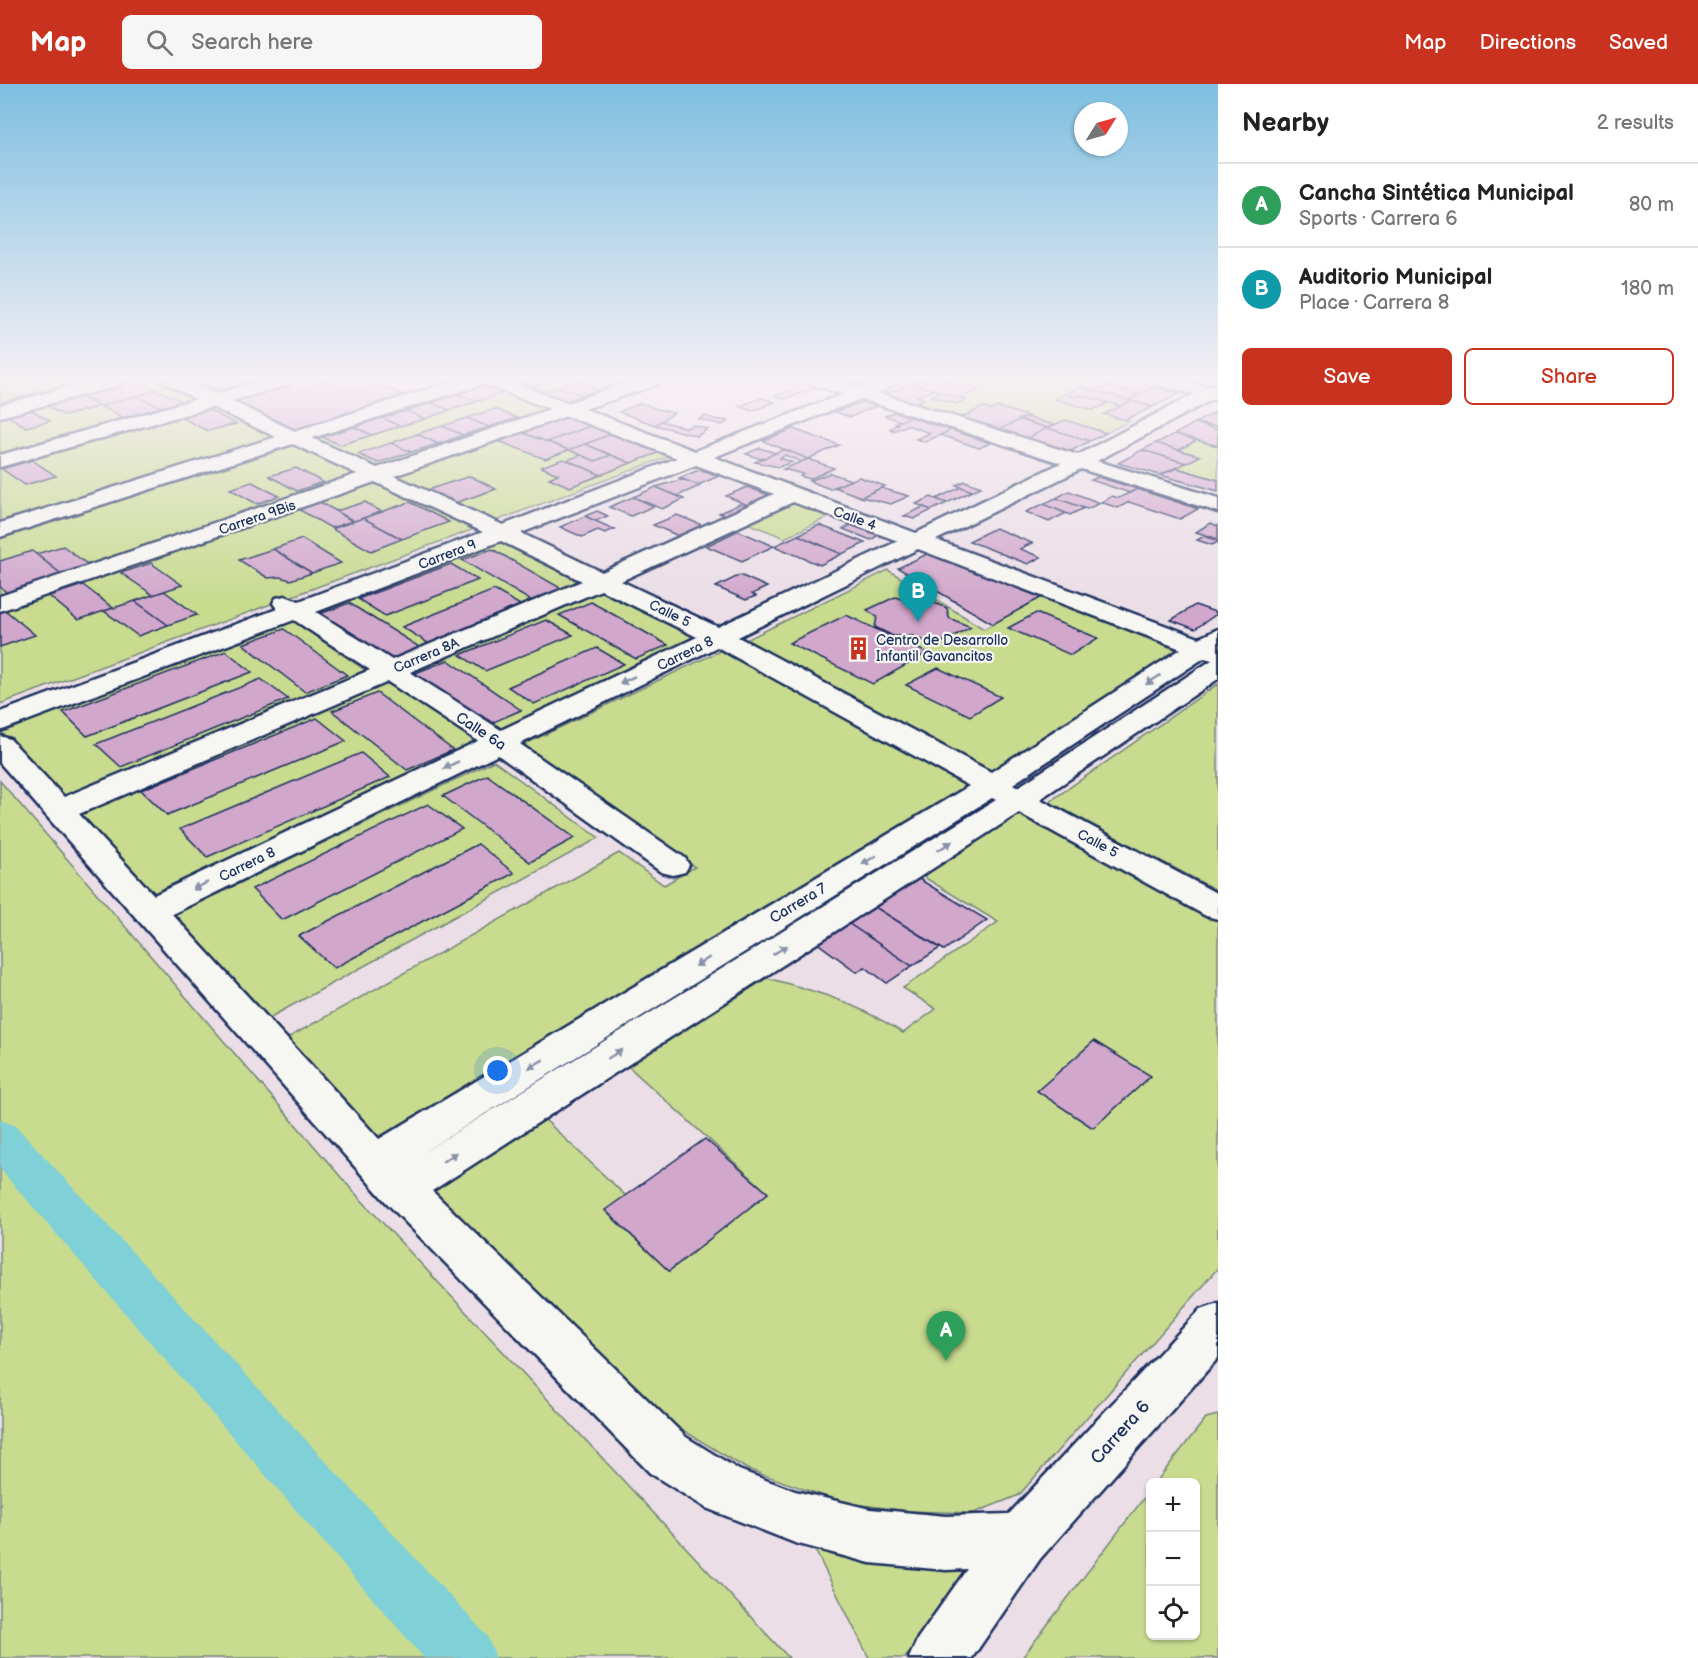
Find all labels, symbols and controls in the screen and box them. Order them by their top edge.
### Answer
search box [122,15,542,69]
text: Map [30,26,86,59]
icon: search [143,26,176,59]
text: Search here [191,29,313,56]
text: Map [1404,30,1447,55]
text: Directions [1480,30,1576,55]
text: Saved [1609,30,1668,55]
north arrow [1074,102,1128,156]
text: Nearby [1242,108,1329,139]
text: 2 results [1597,111,1674,135]
text: Cancha Sintética Municipal [1299,180,1574,207]
text: A [1255,193,1268,217]
text: 80 m [1629,193,1674,217]
text: Sports · Carrera 6 [1299,207,1458,231]
text: Auditorio Municipal [1299,264,1492,291]
text: B [1254,277,1269,301]
text: 180 m [1621,277,1674,301]
text: Place · Carrera 8 [1299,291,1449,315]
button: Save [1242,348,1452,405]
button: Share [1464,348,1674,405]
street label: Carrera 9Bis [216,496,298,539]
street label: Calle 4 [831,503,879,534]
street label: Carrera 9 [416,536,479,573]
pin: B [898,572,938,622]
street label: Calle 5 [646,596,693,631]
place label: Centro de Desarrollo Infantil Gavancitos [876,632,1008,665]
street label: Carrera 8 [654,633,716,674]
street label: Carrera 8A [391,634,462,677]
building icon: Centro de Desarrollo Infantil Gavancitos [845,635,871,661]
one-way arrow [1145,674,1161,685]
one-way arrow [619,676,636,685]
street label: Calle 6a [452,708,510,755]
one-way arrow [443,761,460,770]
street label: Calle 5 [1074,826,1121,861]
one-way arrow [937,840,953,851]
street label: Carrera 8 [216,844,278,885]
one-way arrow [861,855,877,866]
street label: Carrera 7 [766,879,831,928]
one-way arrow [192,882,209,891]
one-way arrow [772,944,788,955]
one-way arrow [694,956,710,967]
one-way arrow [607,1048,623,1059]
your location [483,1056,512,1085]
one-way arrow [528,1058,544,1069]
one-way arrow [442,1152,458,1163]
pin: A [926,1312,966,1361]
street label: Carrera 6 [1086,1396,1154,1469]
map controls [1146,1478,1200,1640]
button: + [1146,1478,1200,1532]
button: − [1146,1532,1200,1586]
button: locate [1146,1586,1200,1640]

